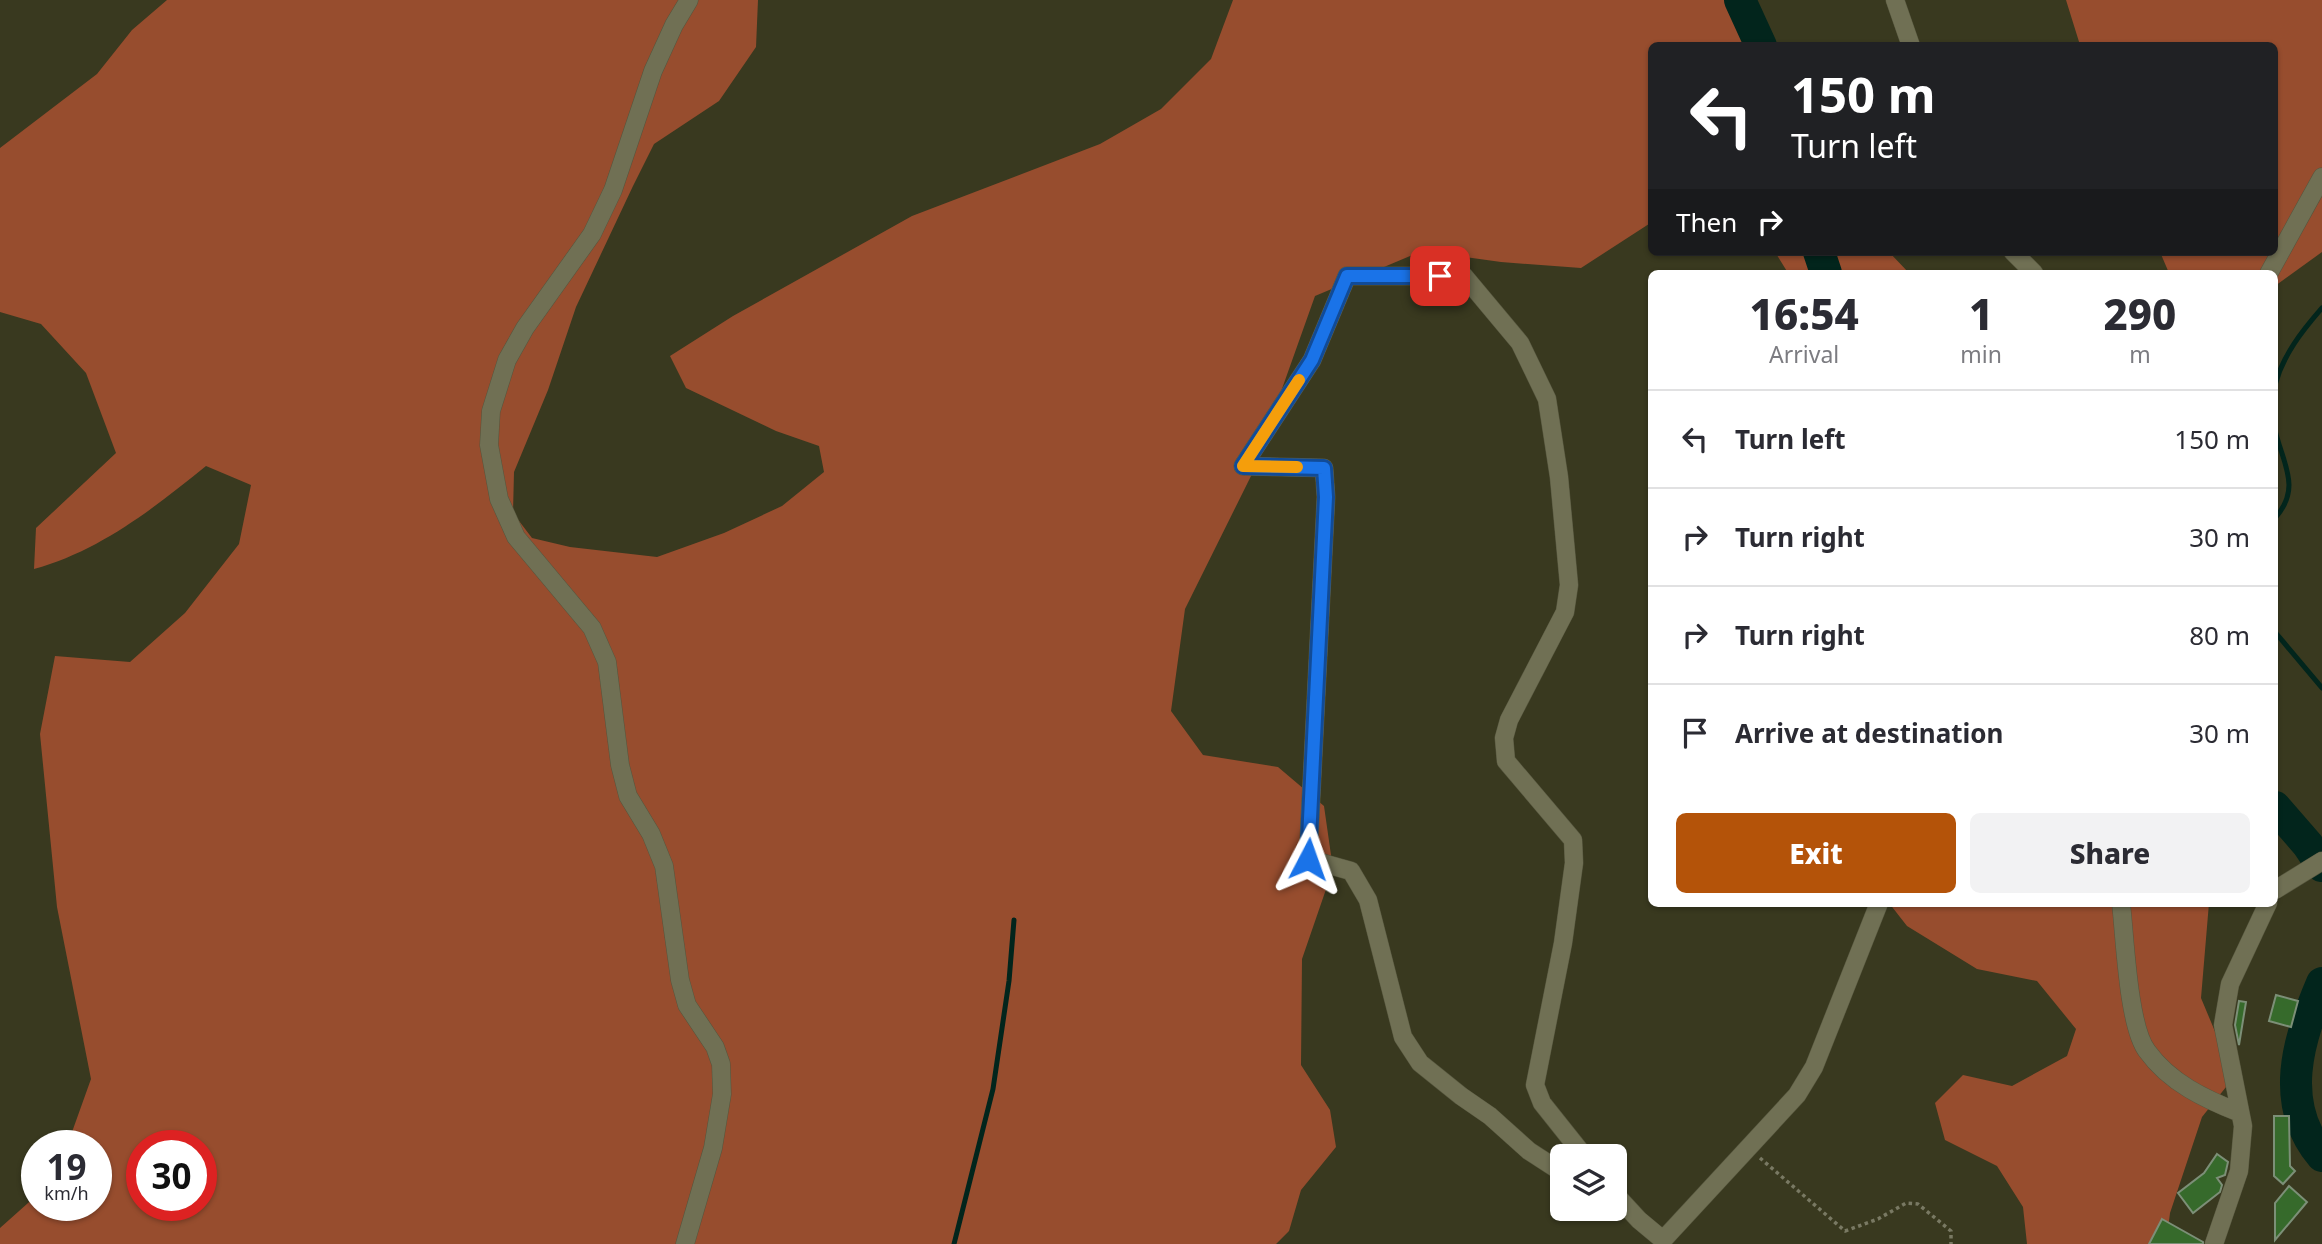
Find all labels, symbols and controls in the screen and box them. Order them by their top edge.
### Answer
text: 150 m [1791,61,1936,127]
icon: left [1676,70,1767,161]
text: Turn left [1791,124,1917,167]
icon: right [1751,203,1789,241]
text: Then [1676,204,1737,240]
pin [1410,246,1470,306]
icon: arrive [1421,257,1459,295]
text: 16:54 [1750,285,1859,342]
text: 1 [1969,285,1993,342]
text: 290 [2104,285,2176,342]
text: Arrival [1769,338,1839,370]
text: min [1960,338,2002,370]
text: m [2129,338,2151,370]
icon: left [1676,420,1714,458]
text: Turn left [1735,421,1846,457]
text: 150 m [2174,421,2250,457]
icon: right [1676,518,1714,556]
text: Turn right [1735,519,1865,555]
text: 30 m [2189,519,2250,555]
icon: right [1676,616,1714,654]
text: Turn right [1735,617,1865,653]
text: 80 m [2189,617,2250,653]
icon: arrive [1676,714,1714,752]
text: Arrive at destination [1735,715,2004,751]
text: 30 m [2189,715,2250,751]
button: Exit [1676,813,1956,893]
button: Share [1970,813,2250,893]
position arrow [1271,822,1345,896]
speed limit sign: 30 [126,1130,217,1221]
text: 19 [46,1143,87,1190]
map controls [1550,1144,1627,1221]
button: layers [1550,1144,1627,1221]
text: km/h [44,1181,89,1205]

